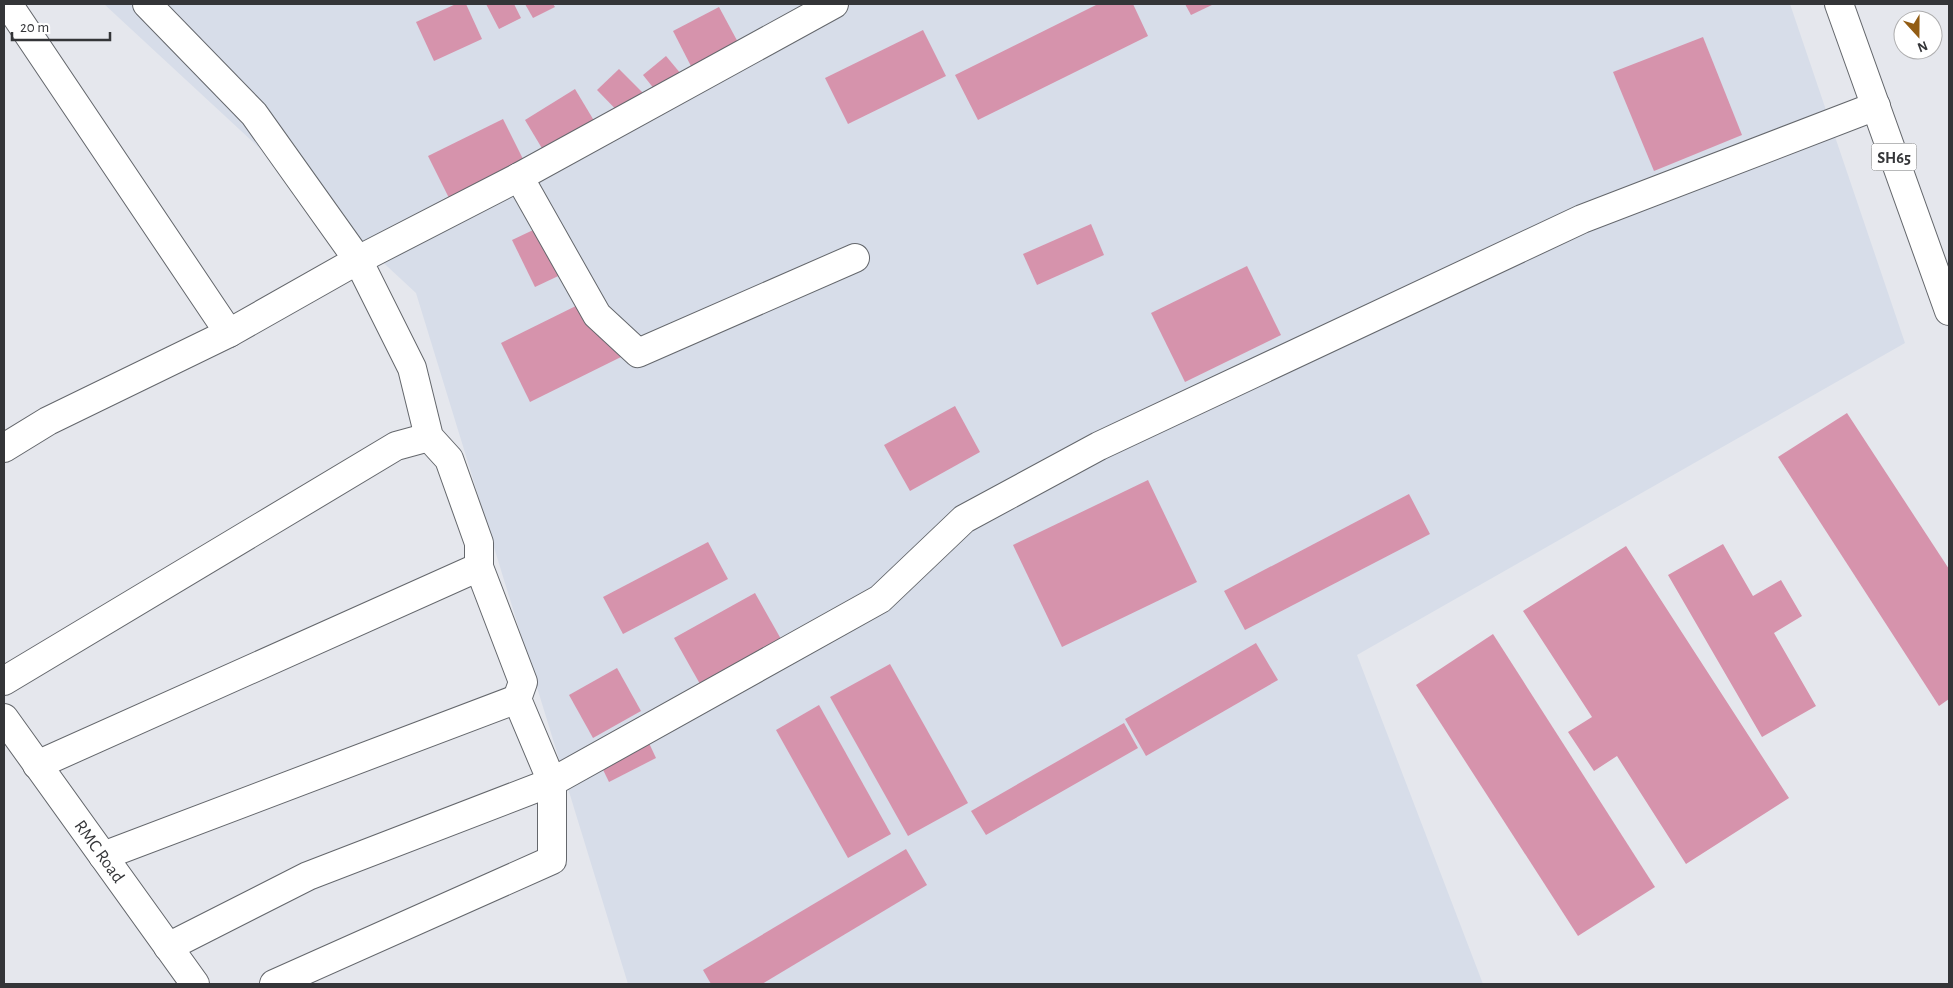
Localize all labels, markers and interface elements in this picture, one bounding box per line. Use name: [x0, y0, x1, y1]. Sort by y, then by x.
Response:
scale bar: [12, 10, 110, 42]
north arrow: [1893, 10, 1943, 60]
text: 20 m: [20, 20, 49, 35]
text: N: [1915, 38, 1929, 54]
road number: SH65: [1872, 144, 1916, 170]
street label: RMC Road: [70, 817, 127, 886]

